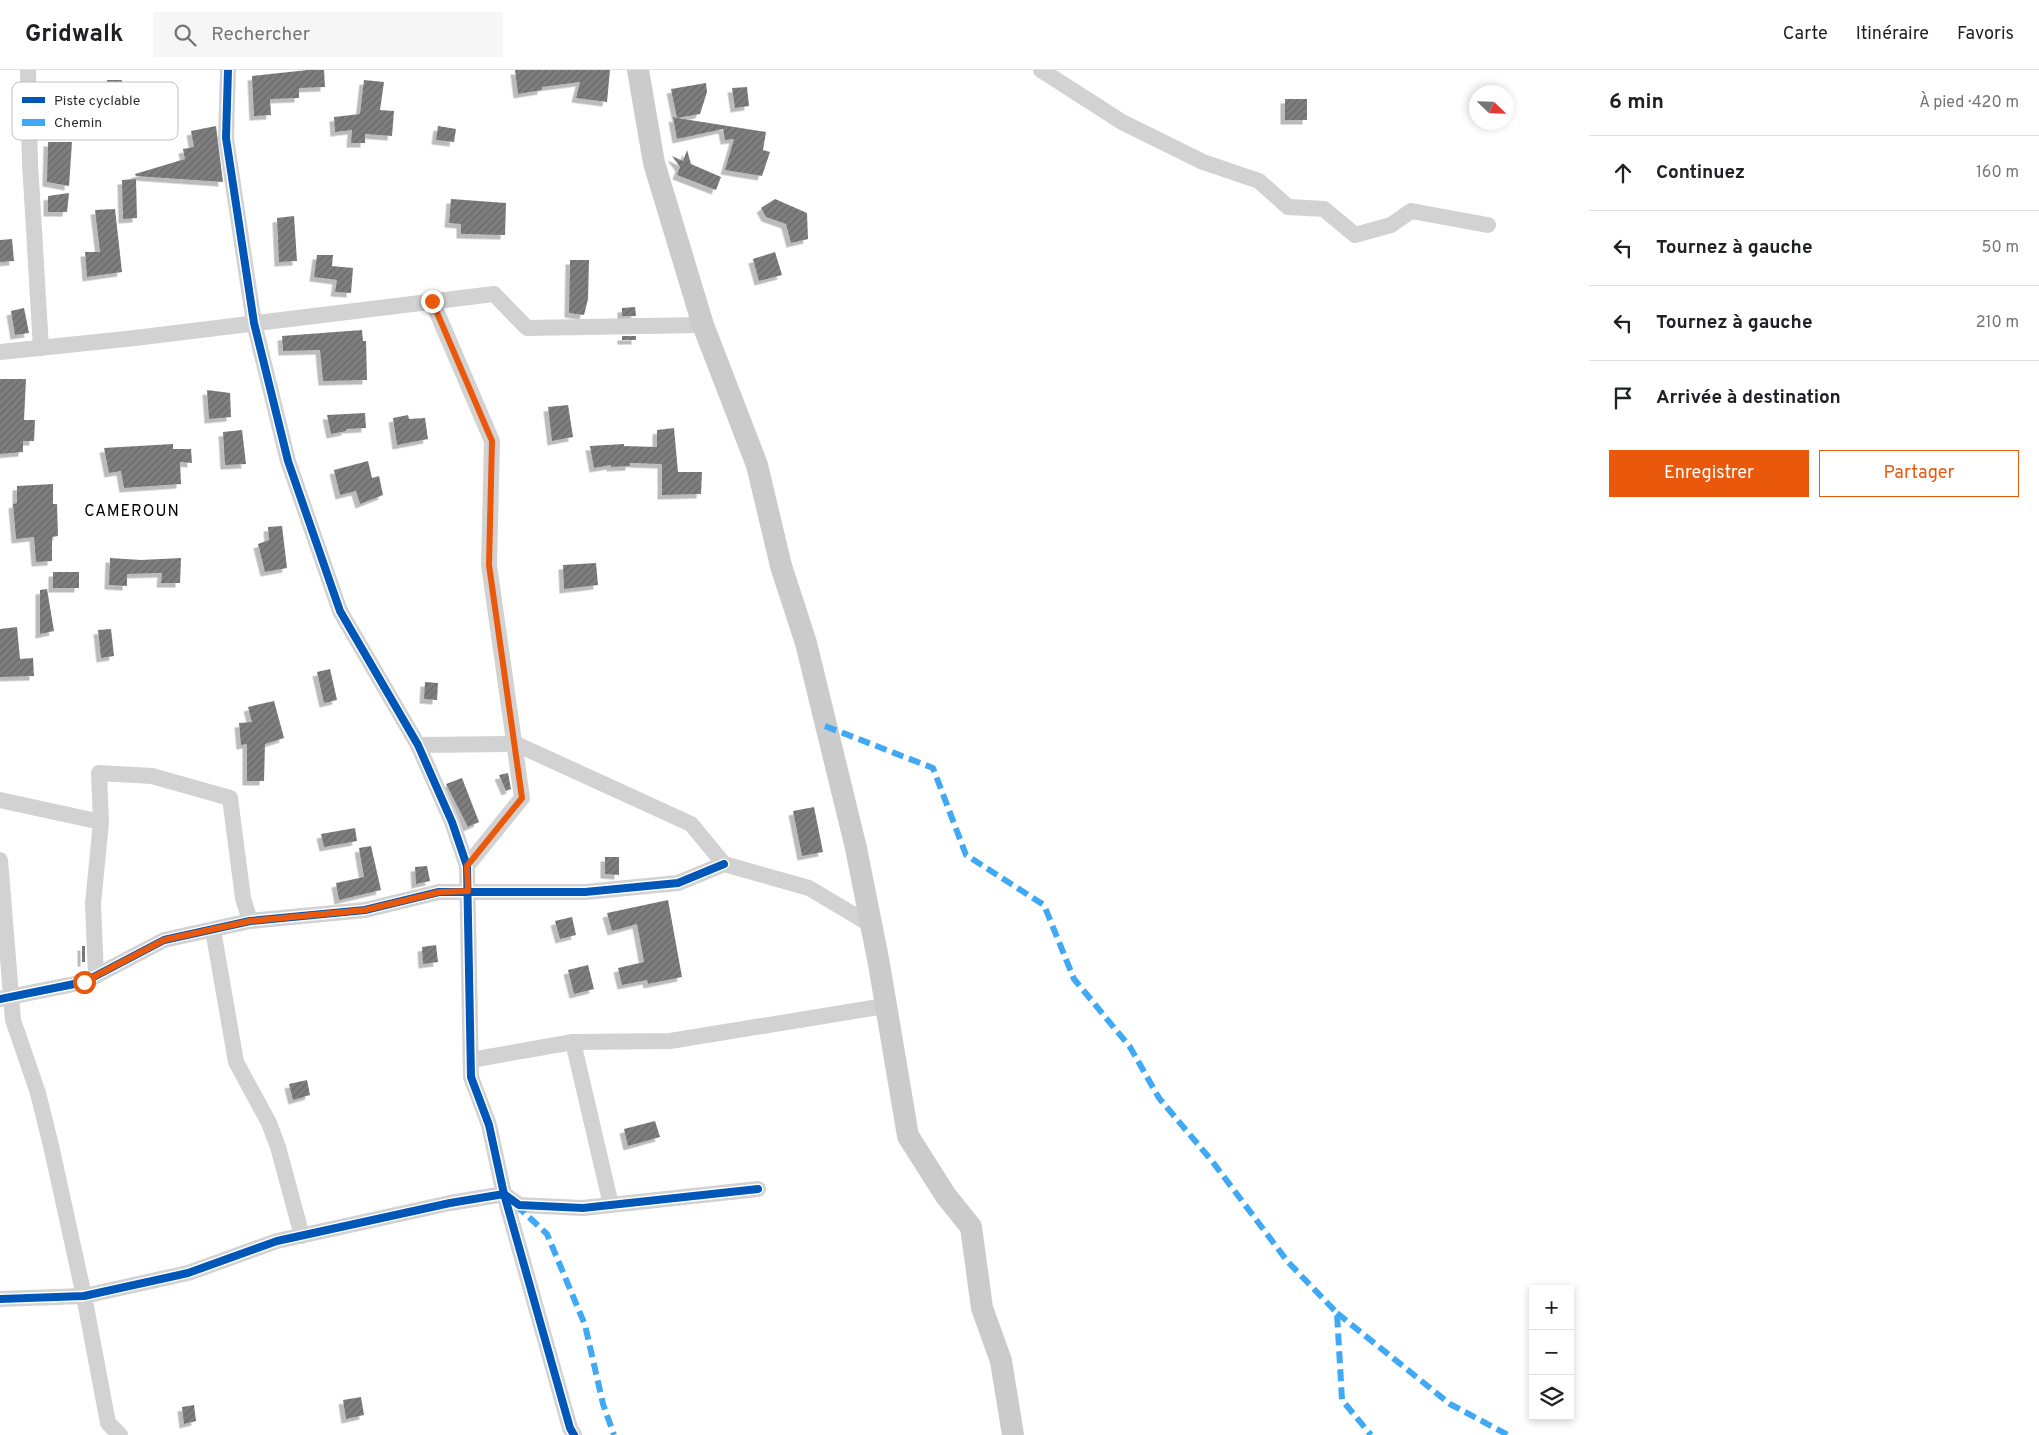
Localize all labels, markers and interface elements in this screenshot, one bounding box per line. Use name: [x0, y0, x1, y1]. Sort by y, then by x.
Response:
search box: [153, 12, 503, 57]
text: Gridwalk: [25, 20, 123, 50]
icon: search: [171, 21, 199, 49]
text: Rechercher: [211, 23, 310, 47]
text: Carte: [1783, 23, 1828, 46]
text: Itinéraire: [1856, 23, 1929, 46]
text: Favoris: [1957, 23, 2014, 46]
legend: [12, 82, 178, 140]
north arrow: [1469, 85, 1514, 130]
text: 6 min: [1609, 89, 1664, 116]
text: Piste cyclable: [54, 93, 140, 110]
text: À pied · 420 m: [1919, 93, 2019, 113]
text: Chemin: [54, 115, 102, 132]
icon: ahead: [1609, 159, 1637, 187]
text: Continuez: [1656, 161, 1745, 185]
text: 160 m: [1976, 163, 2019, 183]
icon: left: [1609, 234, 1637, 262]
text: Tournez à gauche: [1656, 236, 1813, 260]
text: 50 m: [1982, 238, 2019, 258]
route end: [421, 290, 444, 313]
icon: left: [1609, 309, 1637, 337]
text: Tournez à gauche: [1656, 311, 1813, 335]
text: 210 m: [1976, 313, 2019, 333]
icon: arrive: [1609, 384, 1637, 412]
text: Arrivée à destination: [1656, 386, 1841, 410]
button: Enregistrer: [1609, 450, 1809, 497]
button: Partager: [1819, 450, 2019, 497]
district label: CAMEROUN: [84, 502, 180, 522]
route start: [73, 971, 96, 994]
map controls: [1529, 1285, 1574, 1420]
button: +: [1529, 1285, 1574, 1330]
button: −: [1529, 1330, 1574, 1375]
button: layers: [1529, 1375, 1574, 1420]

